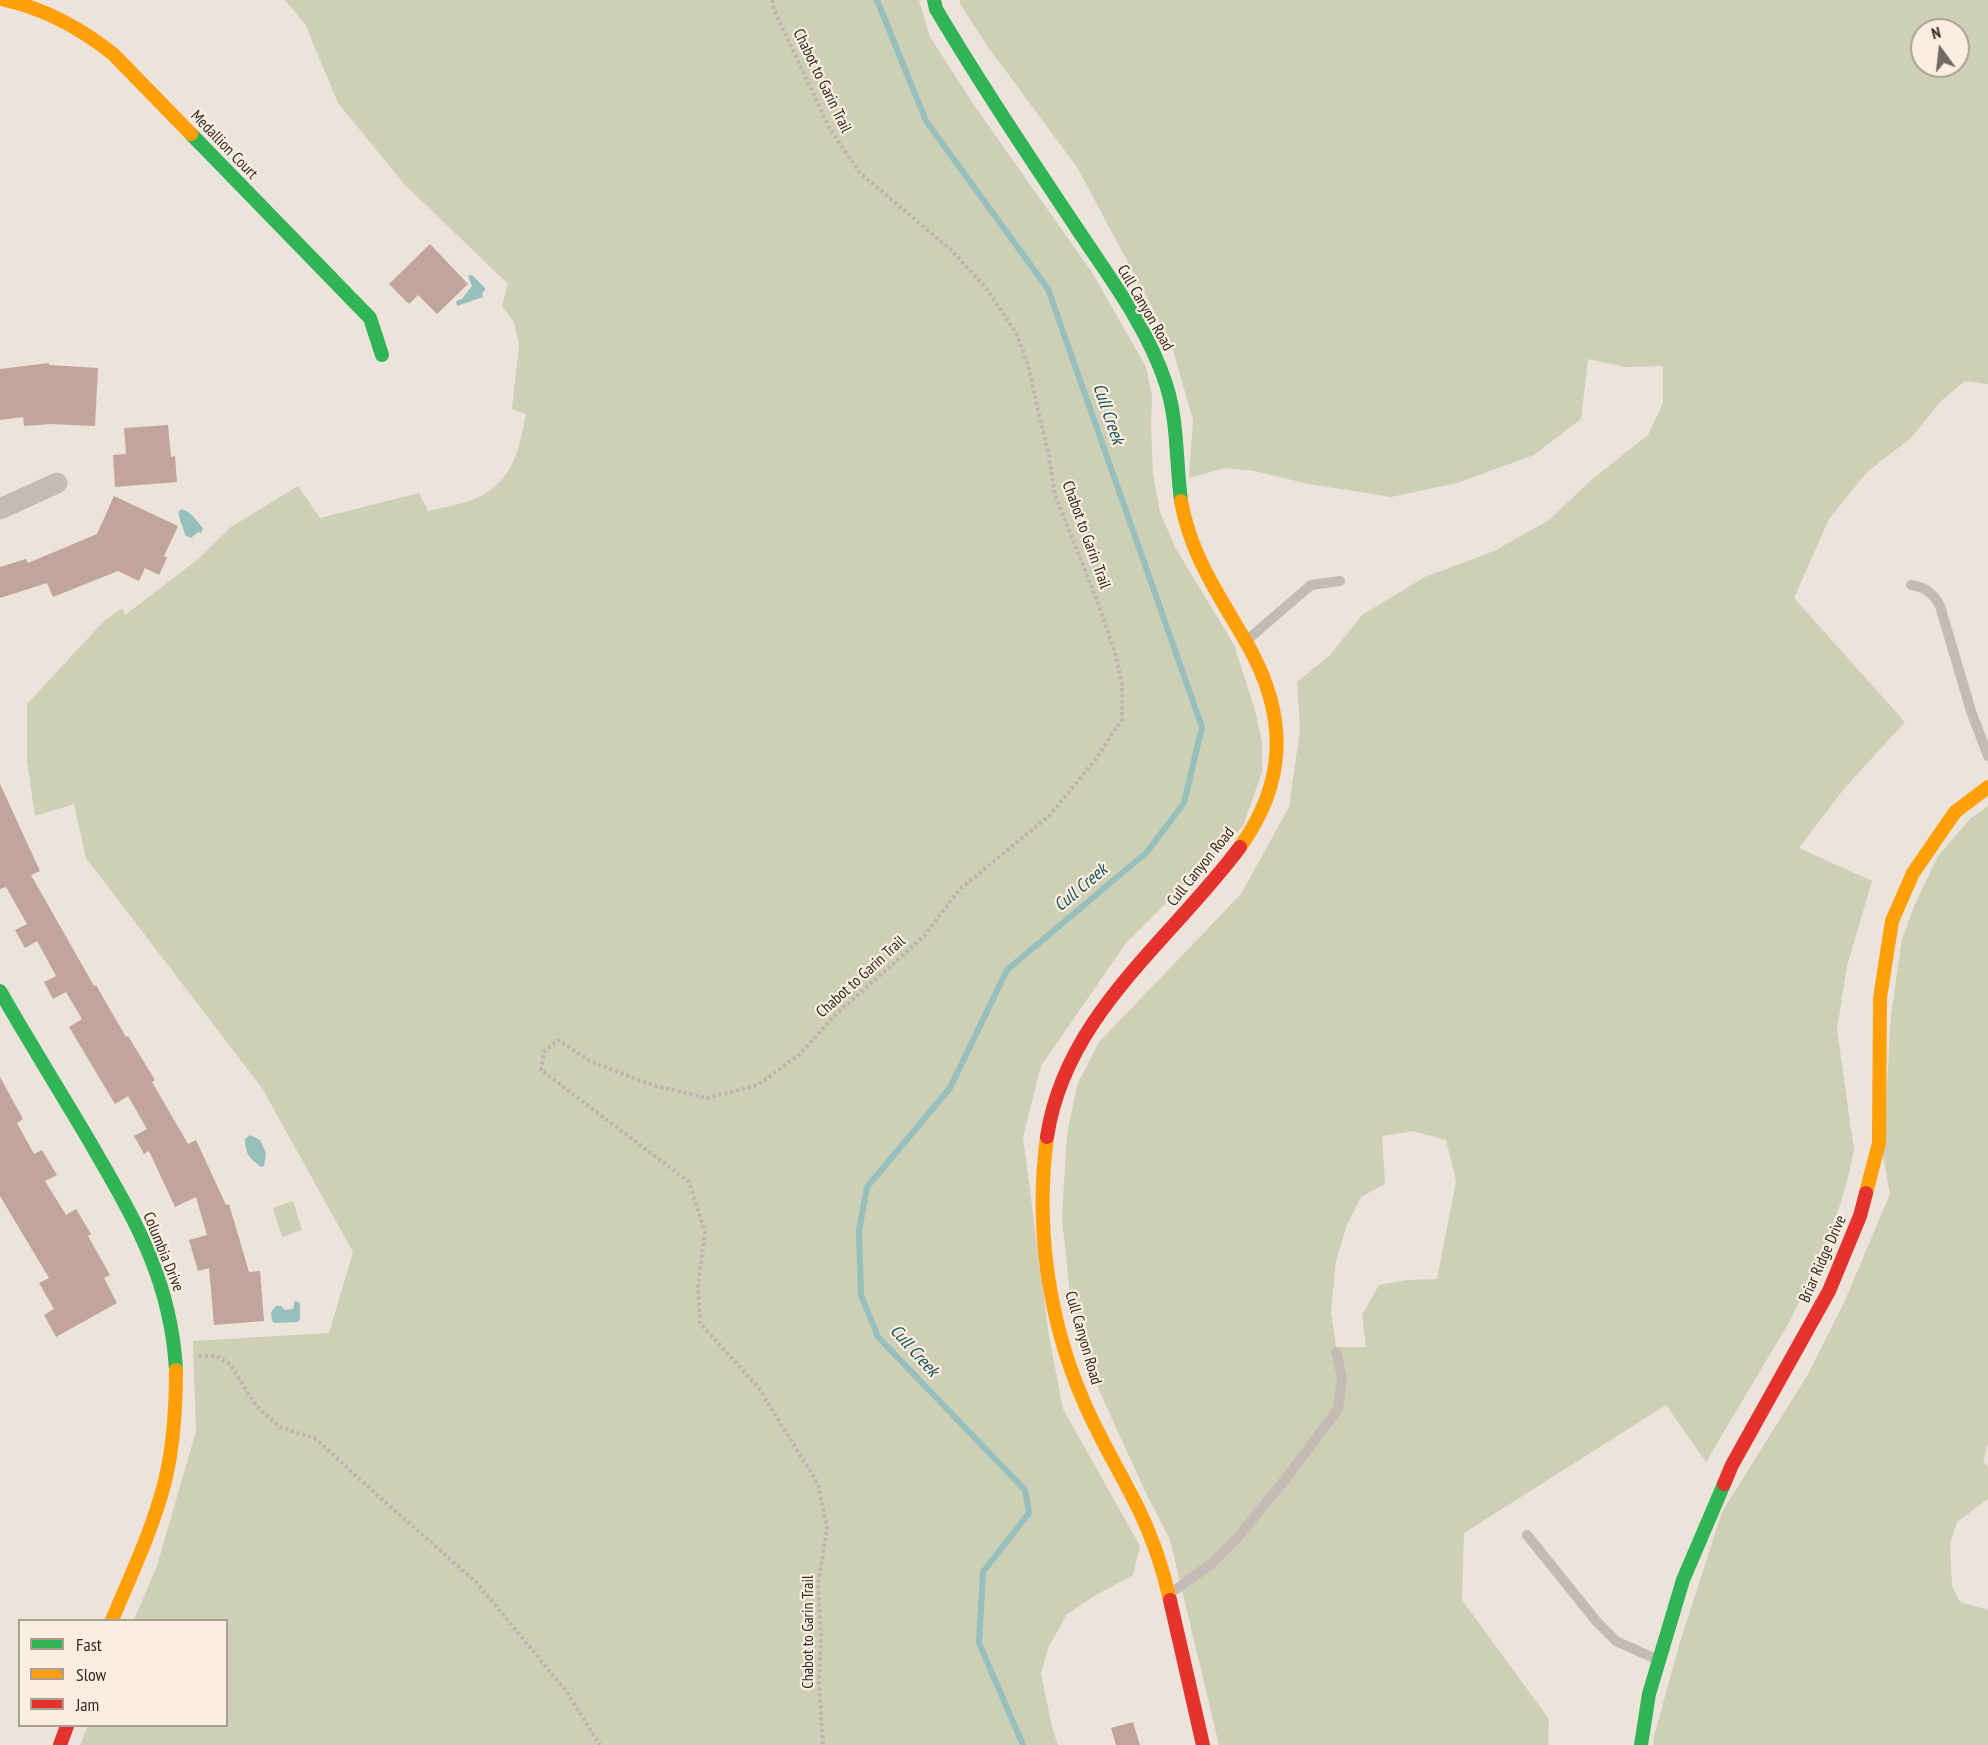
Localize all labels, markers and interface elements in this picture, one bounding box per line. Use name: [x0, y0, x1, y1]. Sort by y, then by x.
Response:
north arrow: [1910, 18, 1970, 78]
text: N: [1929, 22, 1943, 43]
street label: Chabot to Garin Trail: [789, 26, 855, 136]
street label: Medallion Court: [186, 107, 262, 183]
street label: Cull Canyon Road: [1113, 262, 1177, 354]
water label: Cull Creek: [1088, 381, 1128, 447]
street label: Chabot to Garin Trail: [1058, 478, 1114, 592]
street label: Cull Canyon Road: [1163, 824, 1239, 910]
water label: Cull Creek: [1050, 860, 1112, 916]
street label: Chabot to Garin Trail: [812, 932, 910, 1022]
street label: Columbia Drive: [138, 1209, 188, 1295]
street label: Briar Ridge Drive: [1795, 1212, 1851, 1306]
street label: Cull Canyon Road: [1061, 1289, 1105, 1387]
water label: Cull Creek: [885, 1320, 943, 1382]
street label: Chabot to Garin Trail: [798, 1575, 818, 1689]
legend: [18, 1619, 228, 1727]
text: Fast: [76, 1633, 102, 1656]
text: Slow: [76, 1663, 106, 1686]
text: Jam: [76, 1693, 99, 1716]

